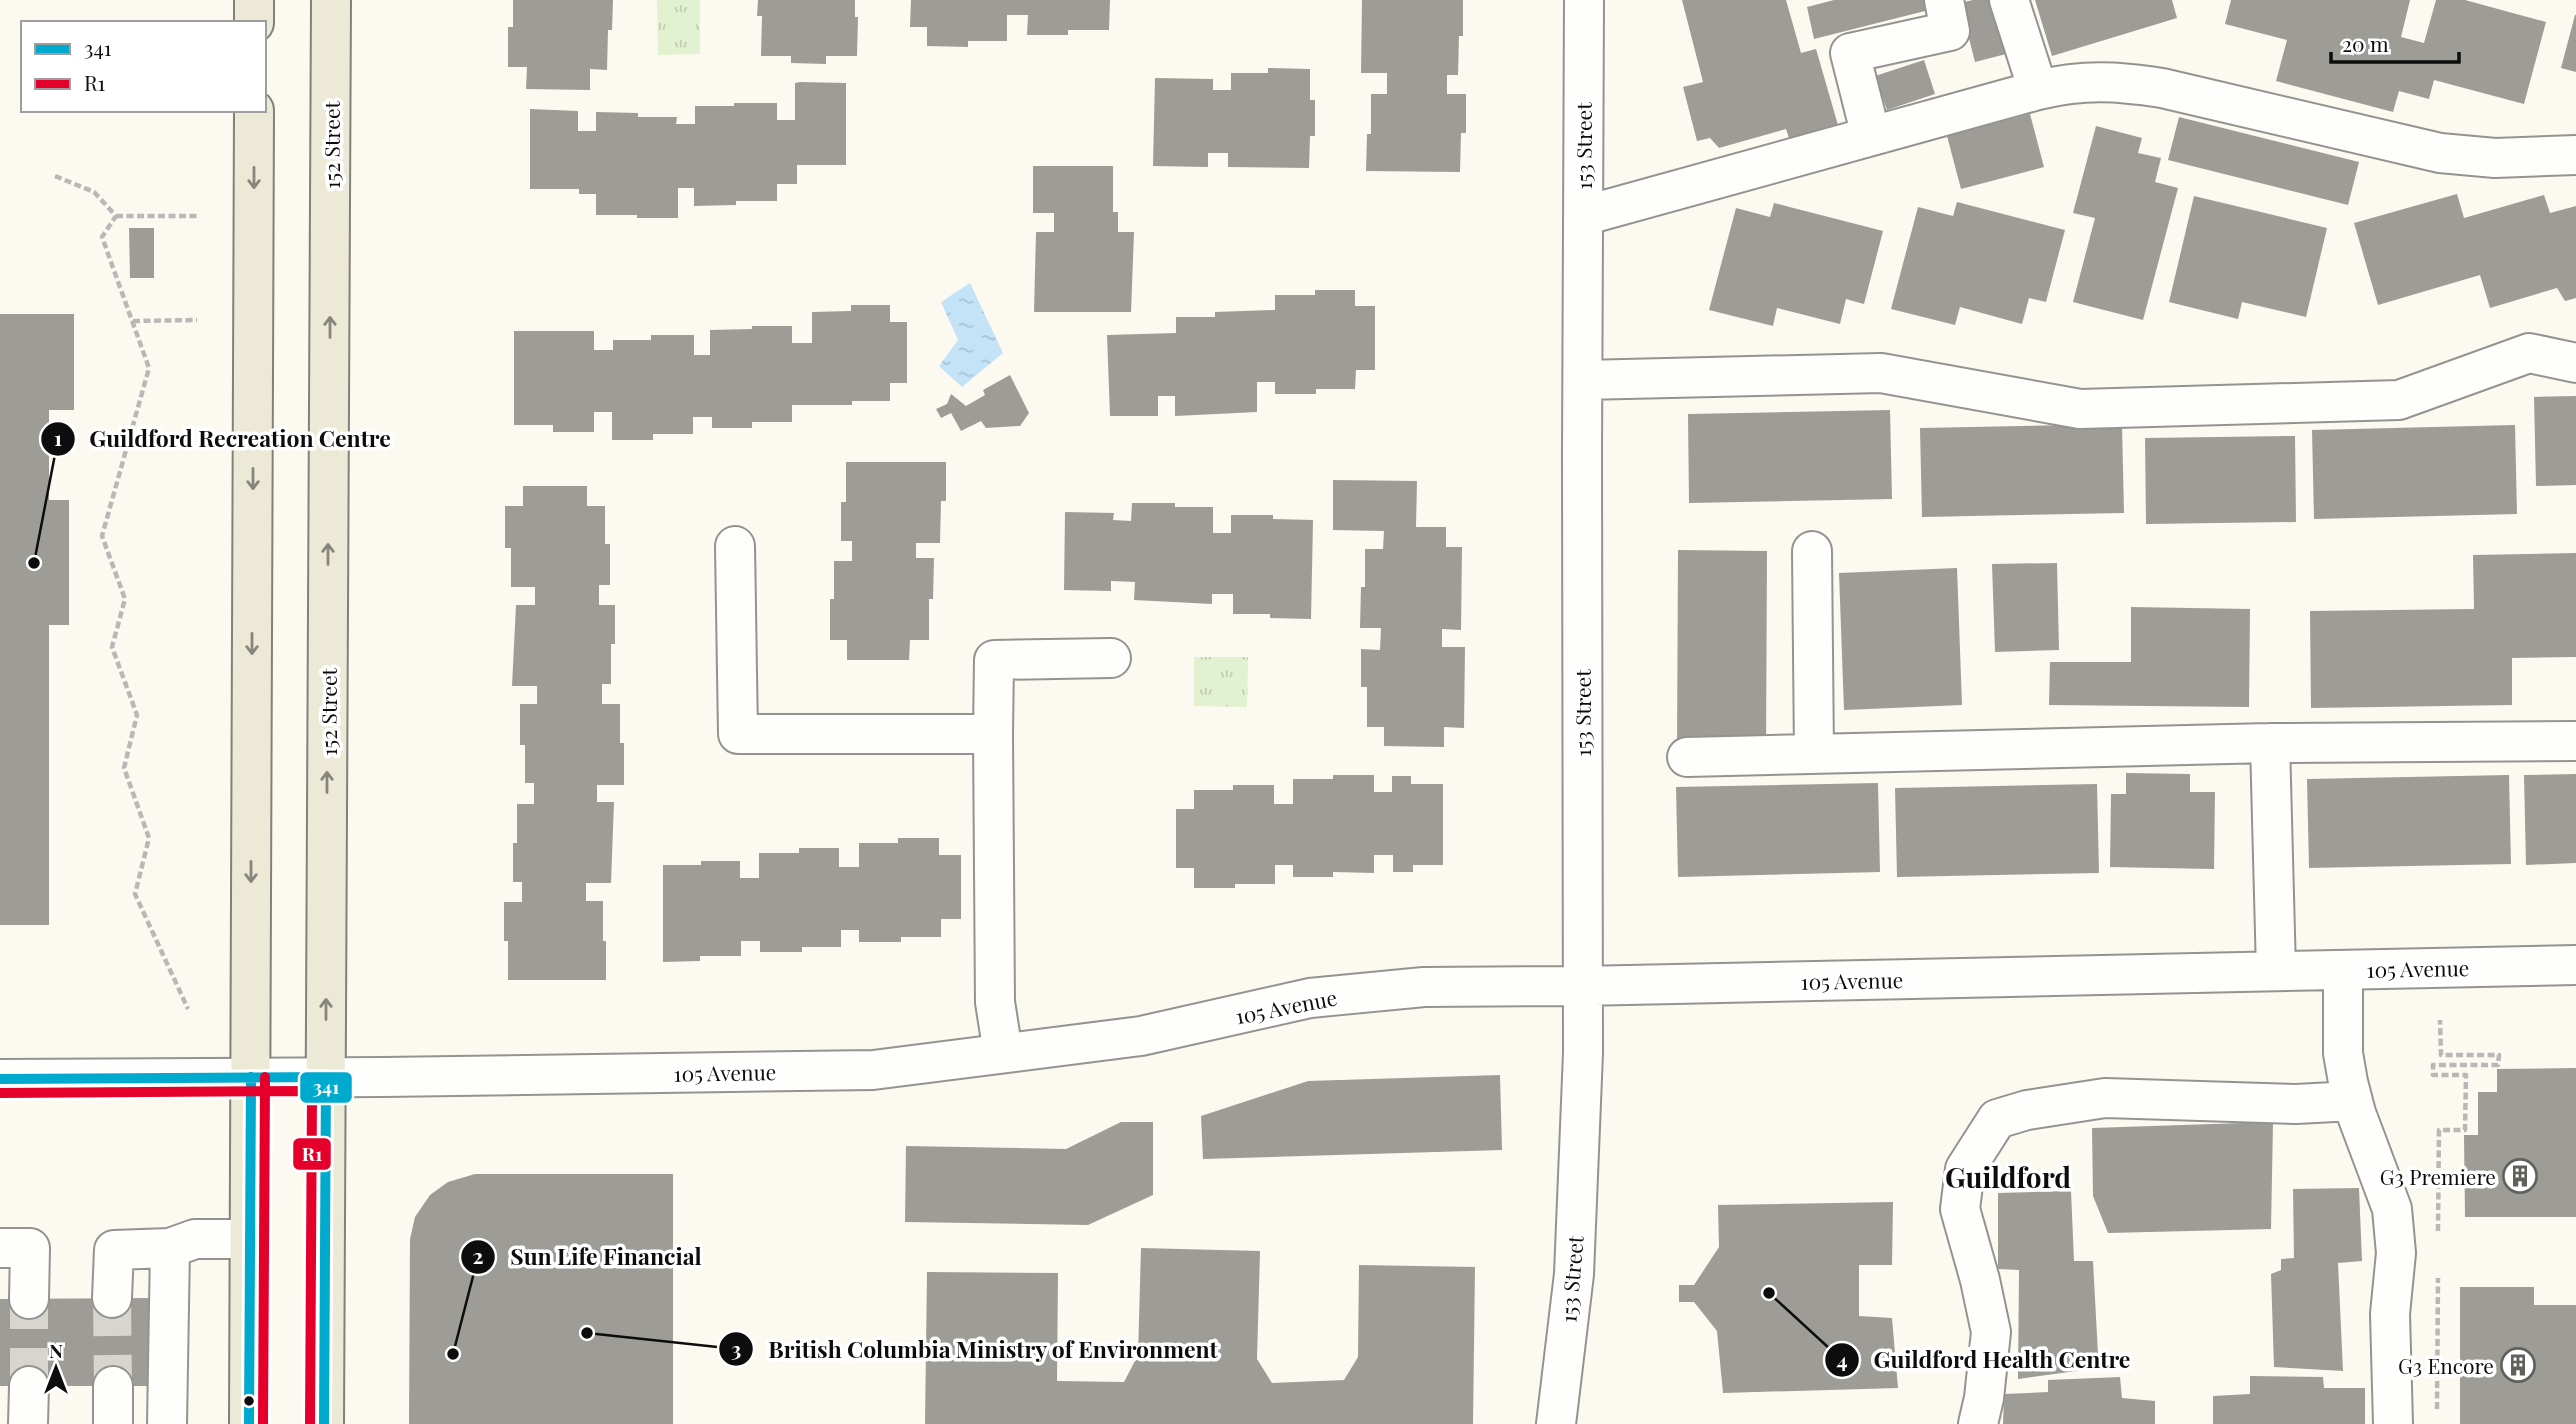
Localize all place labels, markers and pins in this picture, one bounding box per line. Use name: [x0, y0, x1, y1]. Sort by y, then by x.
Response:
callout: Guildford Recreation Centre: [40, 417, 405, 461]
building icon: G3 Premiere: [2501, 1157, 2539, 1195]
place label: G3 Premiere: [2380, 1162, 2496, 1190]
callout: Sun Life Financial: [461, 1235, 715, 1279]
callout: British Columbia Ministry of Environment: [719, 1327, 1232, 1371]
callout: Guildford Health Centre: [1824, 1338, 2144, 1382]
building icon: G3 Encore: [2499, 1346, 2537, 1384]
place label: G3 Encore: [2398, 1351, 2494, 1379]
unlabelled marker: [242, 1394, 256, 1408]

